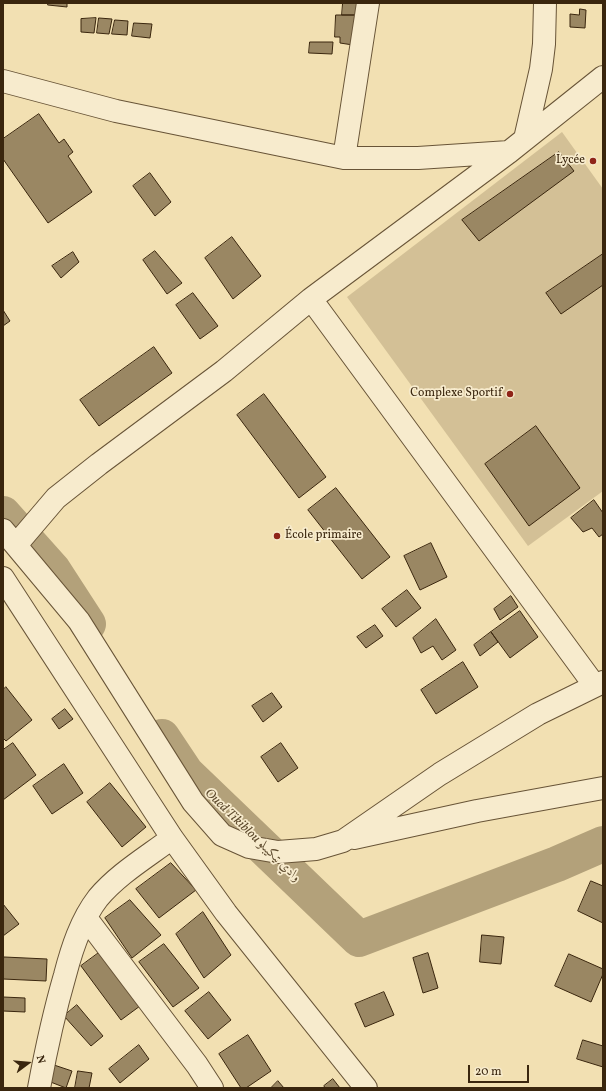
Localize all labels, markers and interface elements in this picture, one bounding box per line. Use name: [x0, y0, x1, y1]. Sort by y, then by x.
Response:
place label: Lycée: [556, 154, 585, 168]
marker: Lycée: [588, 156, 598, 166]
place label: Complexe Sportif: [410, 387, 502, 401]
marker: Complexe Sportif: [505, 389, 515, 399]
place label: École primaire: [285, 529, 362, 543]
marker: École primaire: [272, 531, 282, 541]
water label: Oued Tikiblou وادي تيكيبلو: [201, 786, 303, 886]
north arrow: [8, 1043, 48, 1083]
text: N: [32, 1054, 48, 1065]
scale bar: [470, 1057, 531, 1083]
text: 20 m: [475, 1064, 502, 1080]

